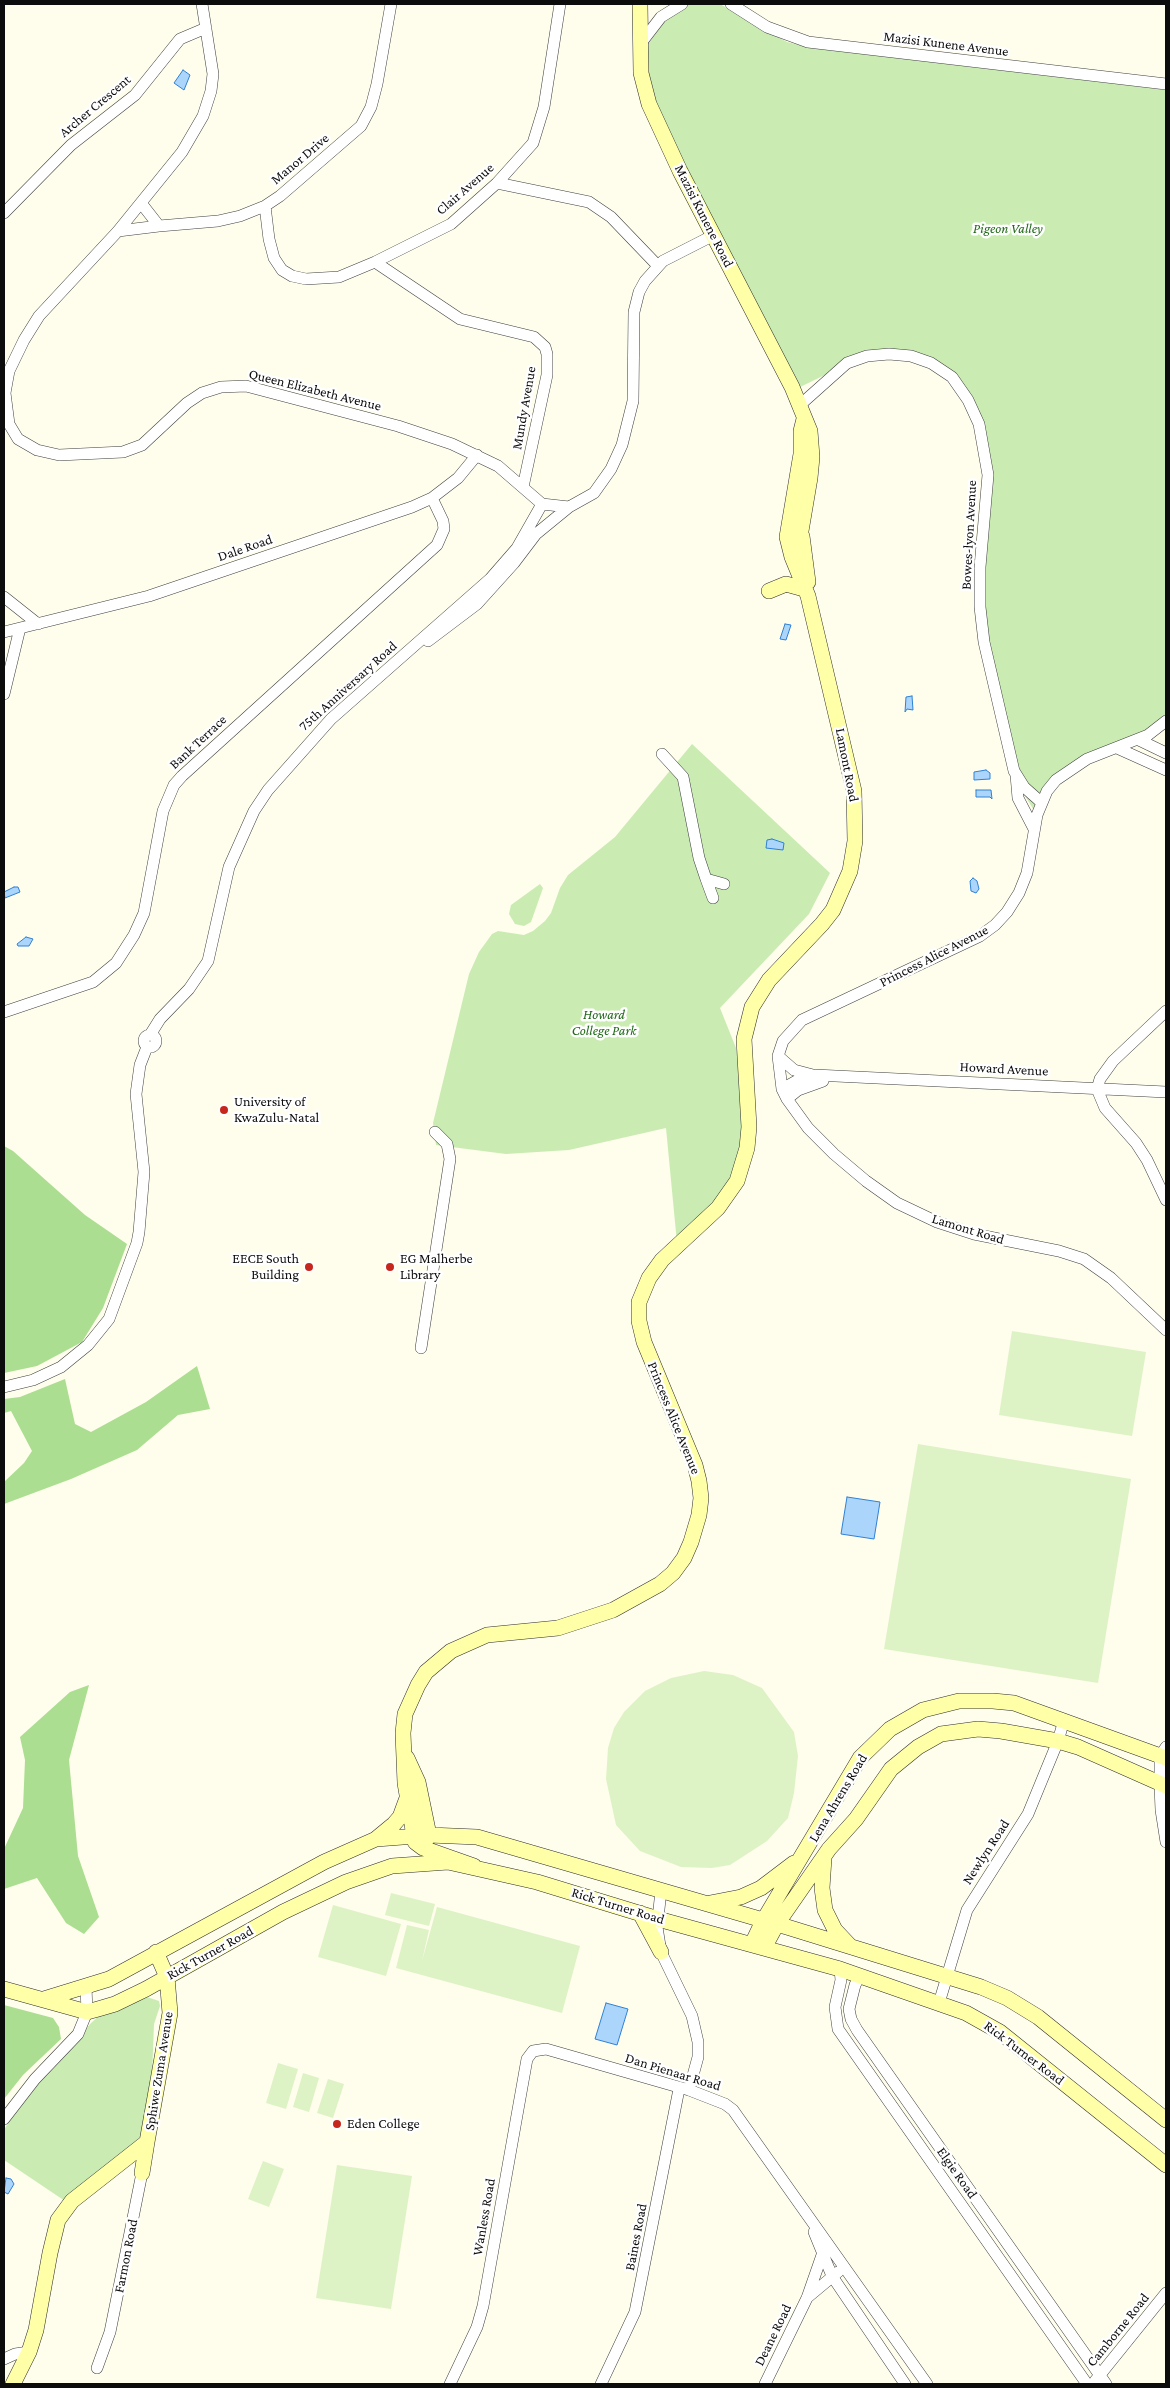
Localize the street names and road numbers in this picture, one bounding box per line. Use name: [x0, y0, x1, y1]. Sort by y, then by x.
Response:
street label: Mazisi Kunene Avenue: [882, 28, 1010, 60]
street label: Archer Crescent: [56, 71, 134, 141]
street label: Manor Drive: [268, 130, 332, 188]
street label: Clair Avenue: [433, 159, 497, 219]
street label: Mazisi Kunene Road: [671, 162, 737, 270]
street label: Queen Elizabeth Avenue: [247, 365, 383, 415]
street label: Mundy Avenue: [508, 365, 540, 451]
street label: Bowes-lyon Avenue: [958, 480, 980, 590]
street label: Dale Road: [215, 531, 275, 565]
street label: 75th Anniversary Road: [296, 638, 400, 734]
street label: Bank Terrace: [166, 711, 230, 773]
street label: Lamont Road: [832, 727, 862, 803]
street label: Princess Alice Avenue: [877, 921, 991, 991]
street label: Howard Avenue: [959, 1058, 1049, 1080]
street label: Lamont Road: [930, 1210, 1006, 1248]
street label: Princess Alice Avenue: [644, 1359, 704, 1477]
street label: Lena Ahrens Road: [805, 1751, 871, 1845]
street label: Newlyn Road: [959, 1816, 1013, 1888]
street label: Rick Turner Road: [570, 1884, 666, 1928]
street label: Rick Turner Road: [164, 1922, 256, 1984]
street label: Sphiwe Zuma Avenue: [141, 2010, 177, 2132]
street label: Rick Turner Road: [981, 2017, 1067, 2089]
street label: Dan Pienaar Road: [623, 2049, 723, 2095]
street label: Elgie Road: [933, 2144, 981, 2202]
street label: Wanless Road: [469, 2177, 499, 2257]
street label: Baines Road: [621, 2202, 651, 2272]
street label: Farmon Road: [111, 2218, 141, 2294]
street label: Camborne Road: [1083, 2290, 1153, 2370]
street label: Deane Road: [751, 2301, 795, 2369]

